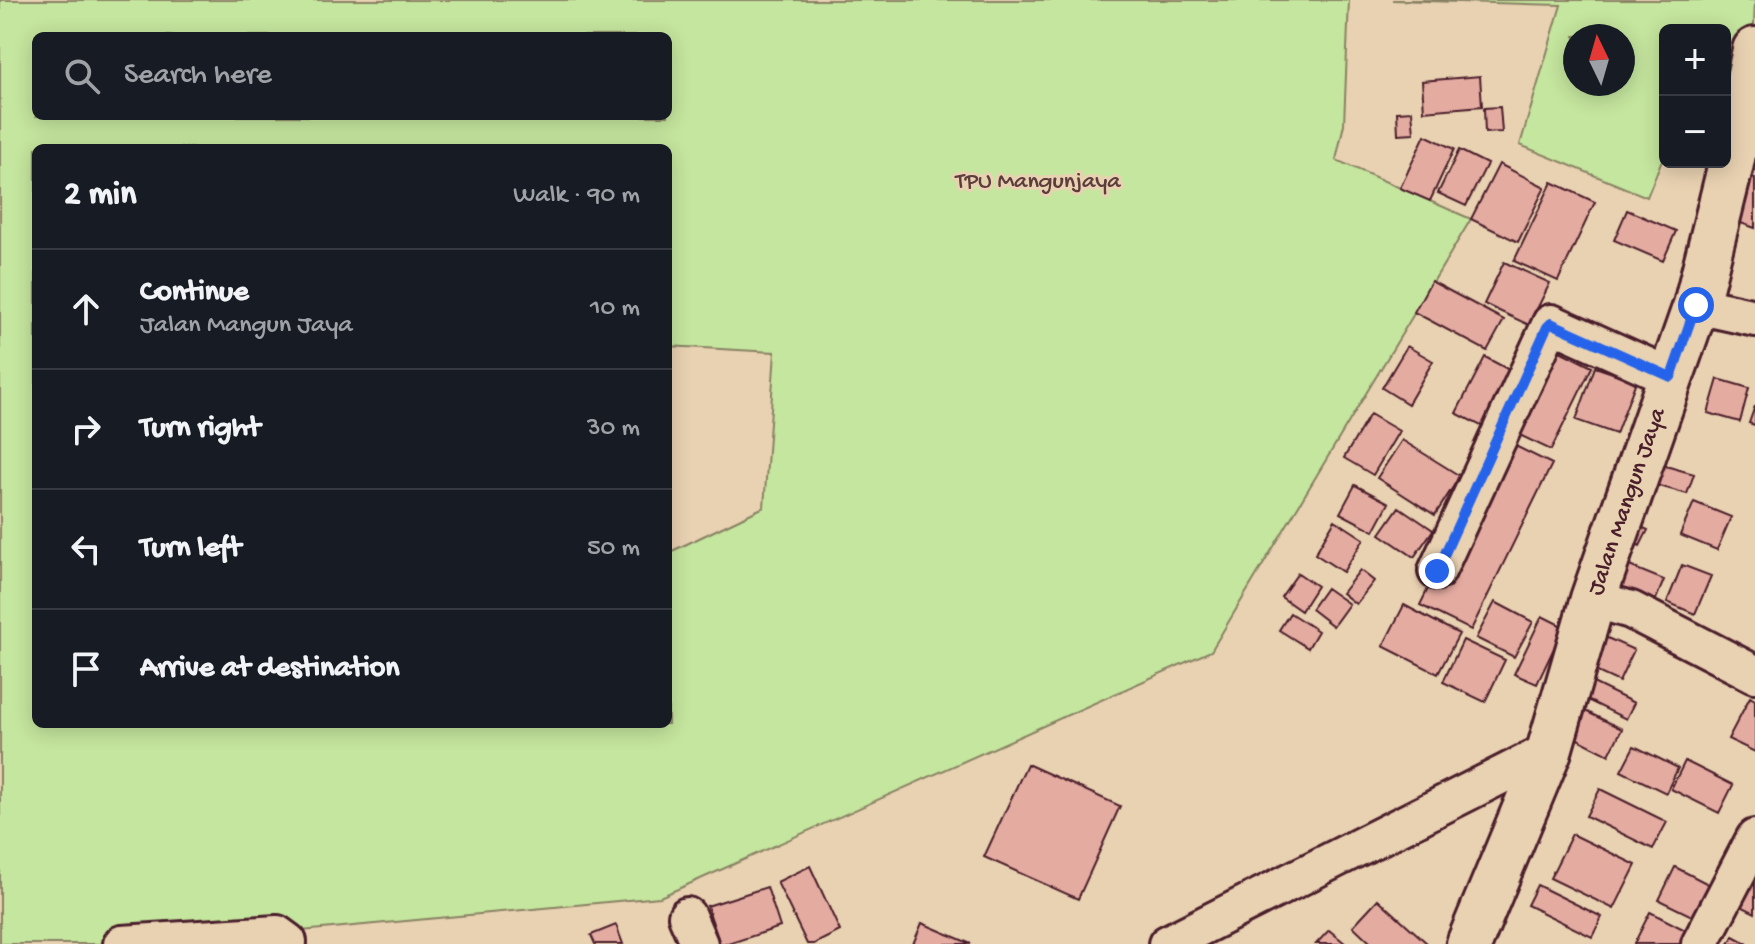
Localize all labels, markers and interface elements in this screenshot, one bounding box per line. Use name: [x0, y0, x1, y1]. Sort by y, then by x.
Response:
north arrow: [1563, 24, 1635, 96]
map controls: [1659, 24, 1731, 168]
button: +: [1659, 24, 1731, 96]
search box: [32, 32, 672, 120]
icon: search: [60, 54, 104, 98]
text: Search here: [124, 59, 272, 94]
button: −: [1659, 96, 1731, 168]
park label: TPU Mangunjaya: [953, 168, 1121, 197]
text: 2 min: [64, 176, 136, 216]
text: Walk · 90 m: [513, 181, 640, 212]
text: Continue: [140, 276, 249, 311]
icon: ahead: [64, 287, 108, 331]
route start: [1678, 287, 1714, 323]
text: 10 m: [590, 294, 640, 325]
text: Jalan Mangun Jaya: [140, 311, 353, 342]
street label: Jalan Mangun Jaya: [1582, 404, 1674, 600]
icon: right: [64, 407, 108, 451]
text: Turn right: [140, 412, 260, 447]
text: 30 m: [587, 414, 640, 445]
icon: left: [64, 527, 108, 571]
text: Turn left: [140, 532, 241, 567]
text: 50 m: [587, 534, 640, 565]
route end: [1419, 553, 1455, 589]
icon: arrive: [64, 647, 108, 691]
text: Arrive at destination: [140, 652, 400, 687]

